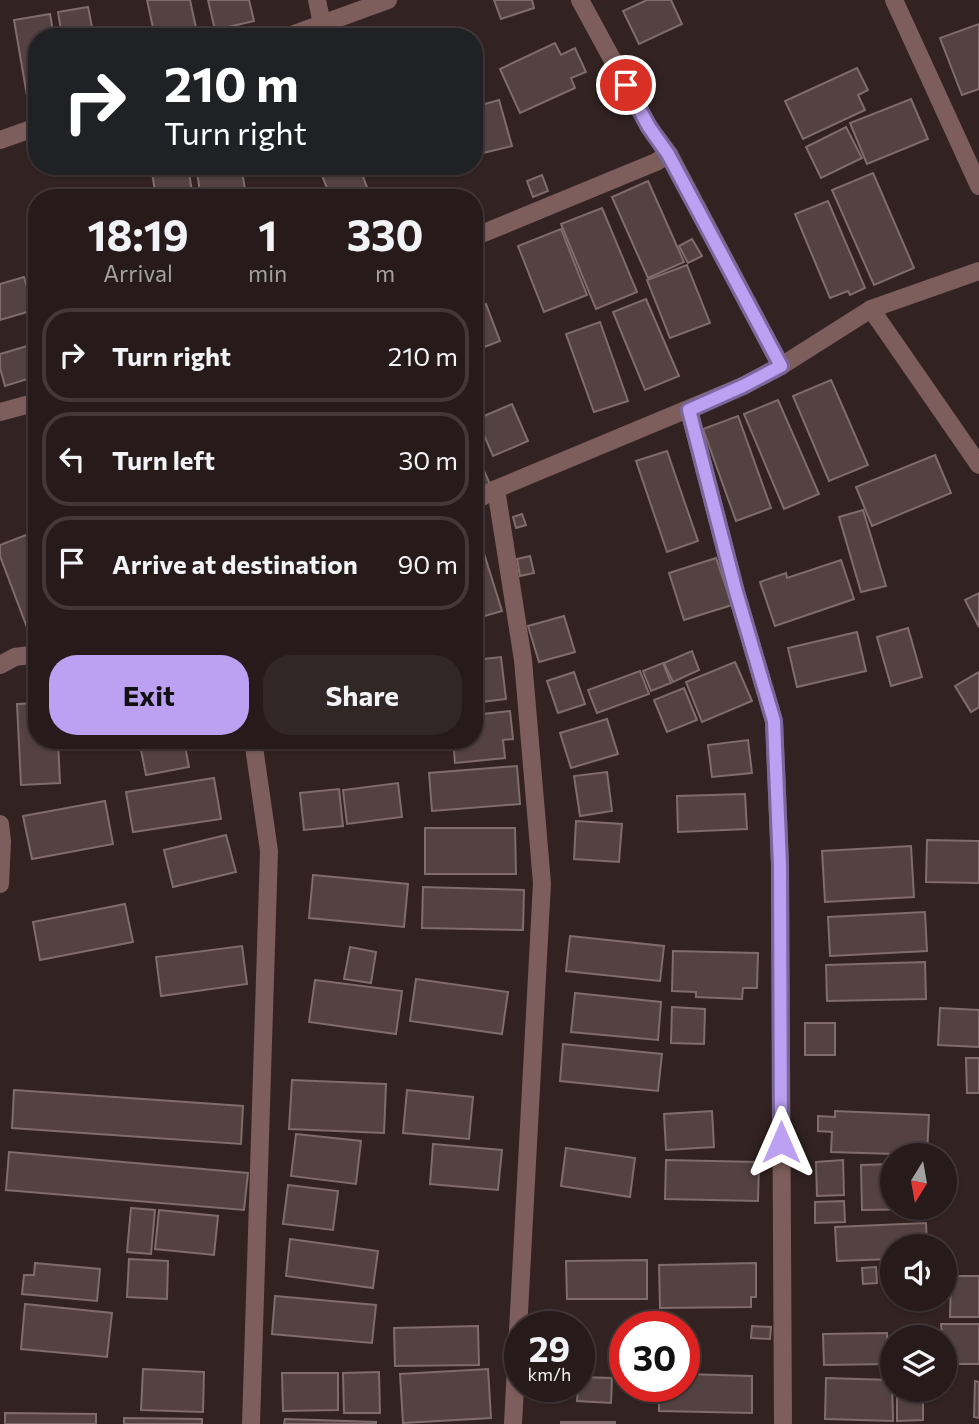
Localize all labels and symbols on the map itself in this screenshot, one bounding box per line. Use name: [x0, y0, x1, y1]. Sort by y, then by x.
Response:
pin: [596, 55, 656, 115]
position arrow: [744, 1105, 818, 1179]
north arrow: [880, 1143, 957, 1220]
speed limit sign: 30: [609, 1311, 700, 1402]

